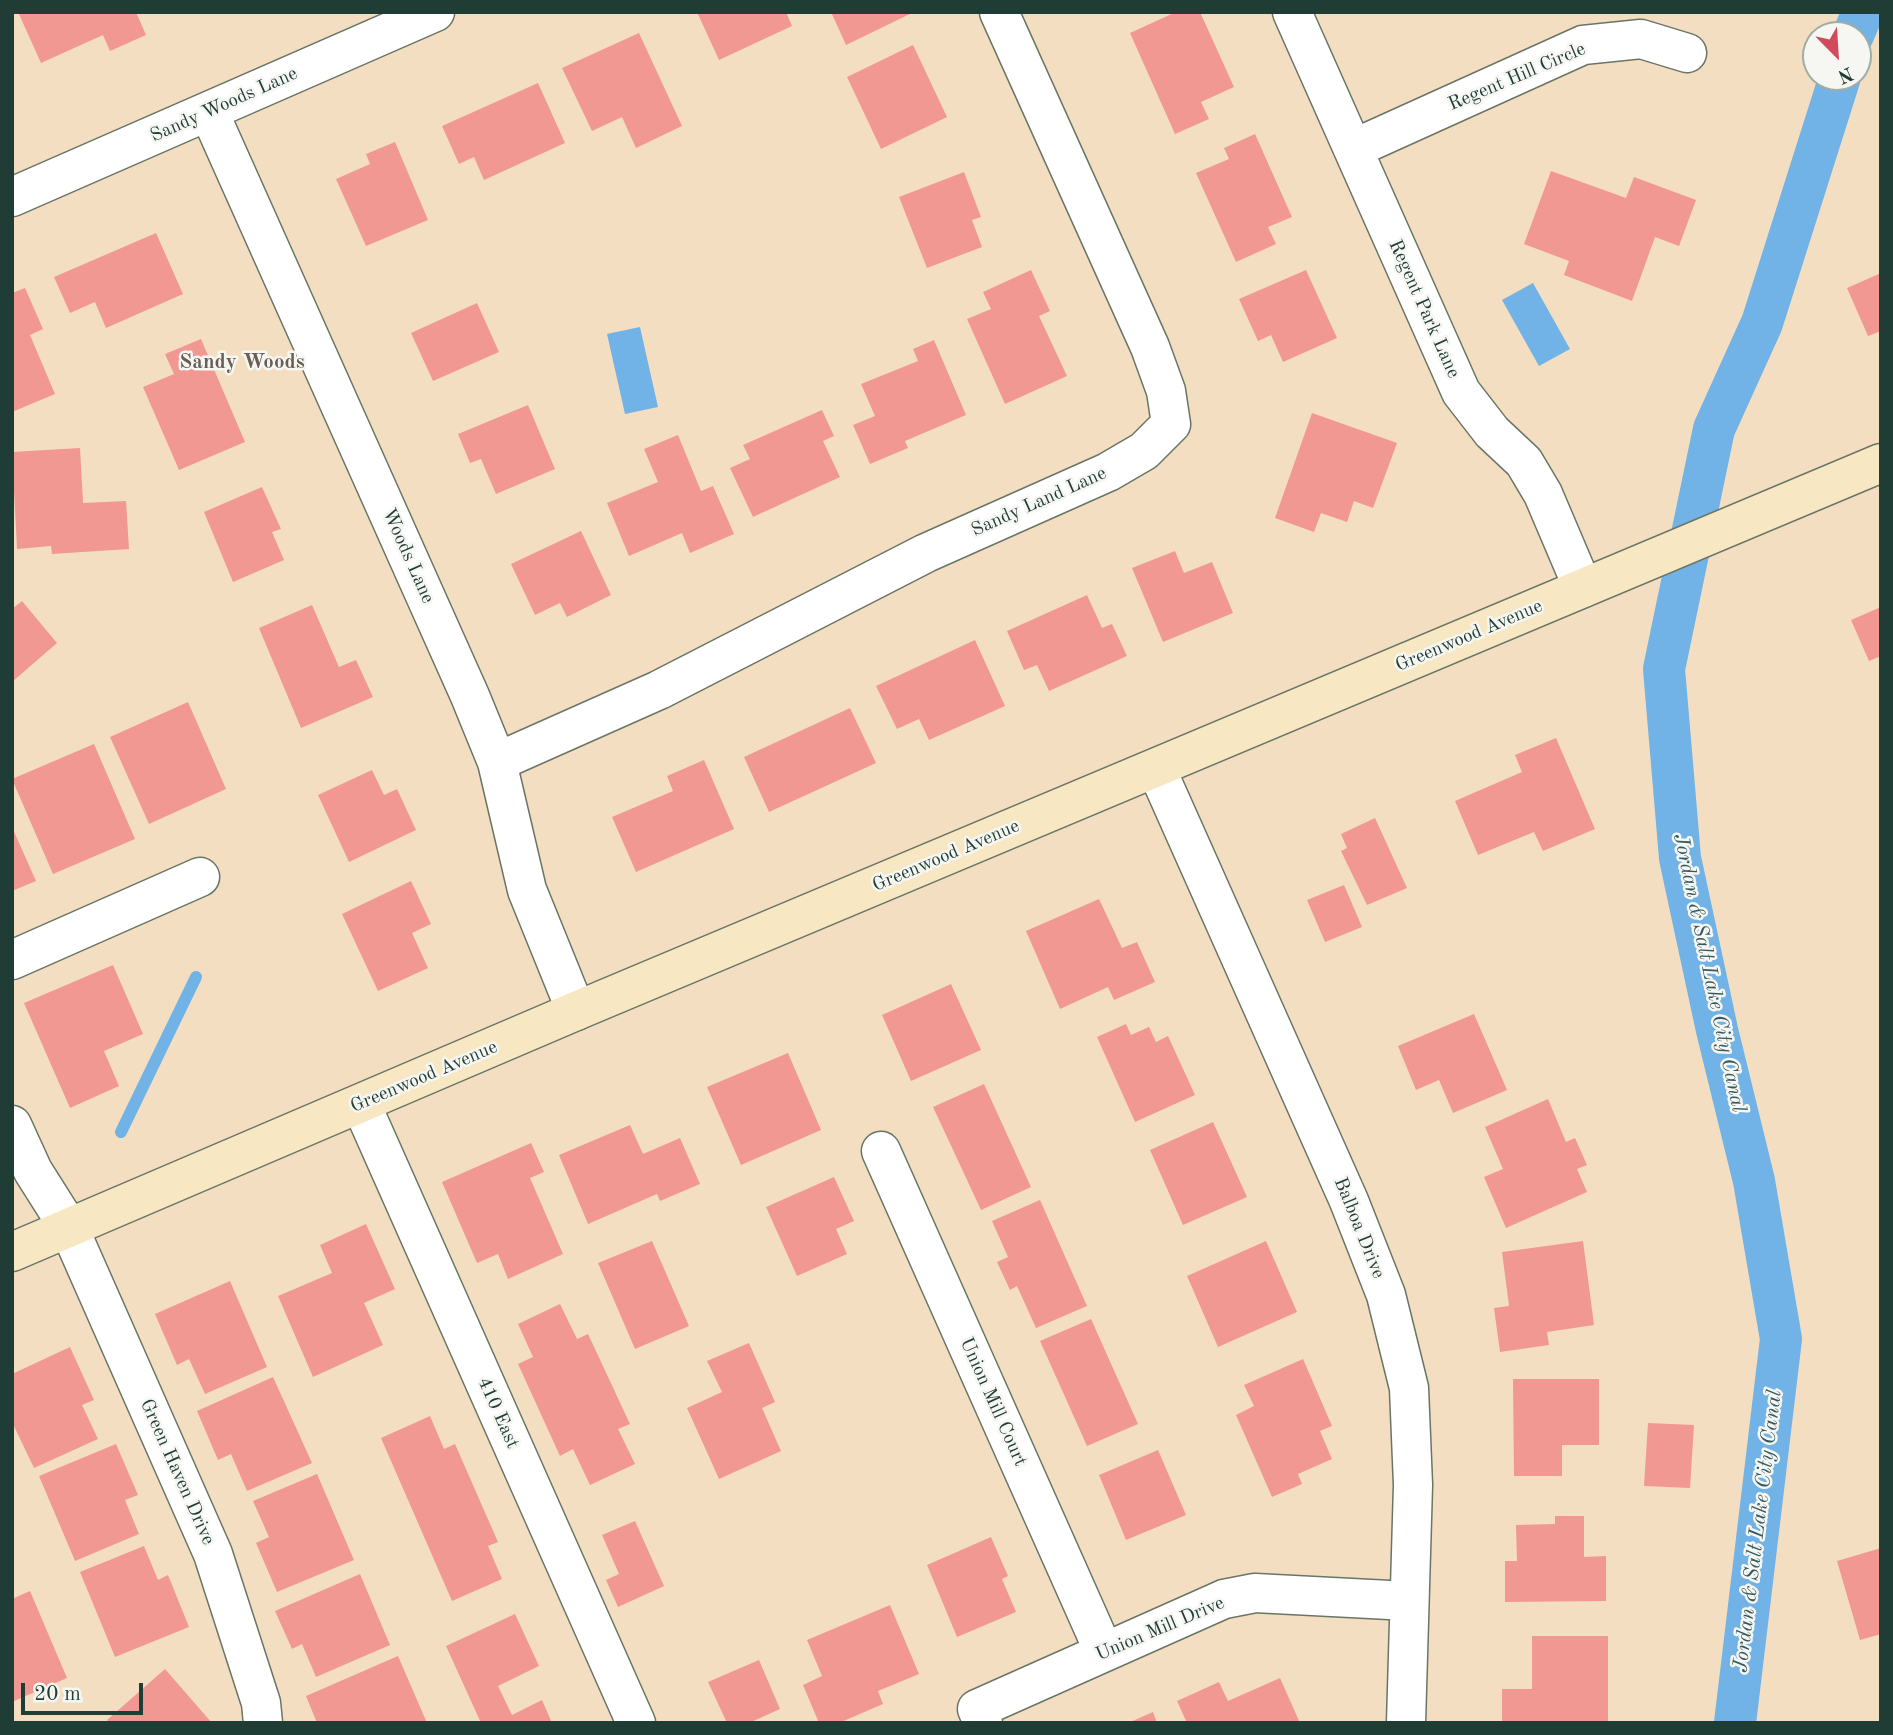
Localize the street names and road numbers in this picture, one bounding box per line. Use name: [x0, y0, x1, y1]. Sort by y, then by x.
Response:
street label: Regent Hill Circle: [1445, 38, 1589, 116]
street label: Sandy Woods Lane: [147, 62, 301, 148]
street label: Regent Park Lane: [1383, 236, 1465, 382]
street label: Sandy Land Lane: [968, 462, 1110, 542]
street label: Woods Lane: [377, 505, 439, 607]
street label: Greenwood Avenue: [1392, 595, 1546, 677]
street label: Greenwood Avenue: [869, 815, 1023, 897]
street label: Greenwood Avenue: [347, 1036, 501, 1118]
street label: Balboa Drive: [1328, 1174, 1390, 1282]
street label: Union Mill Court: [954, 1334, 1032, 1470]
street label: 410 East: [472, 1374, 524, 1452]
street label: Green Haven Drive: [135, 1395, 219, 1549]
street label: Union Mill Drive: [1092, 1592, 1228, 1666]

